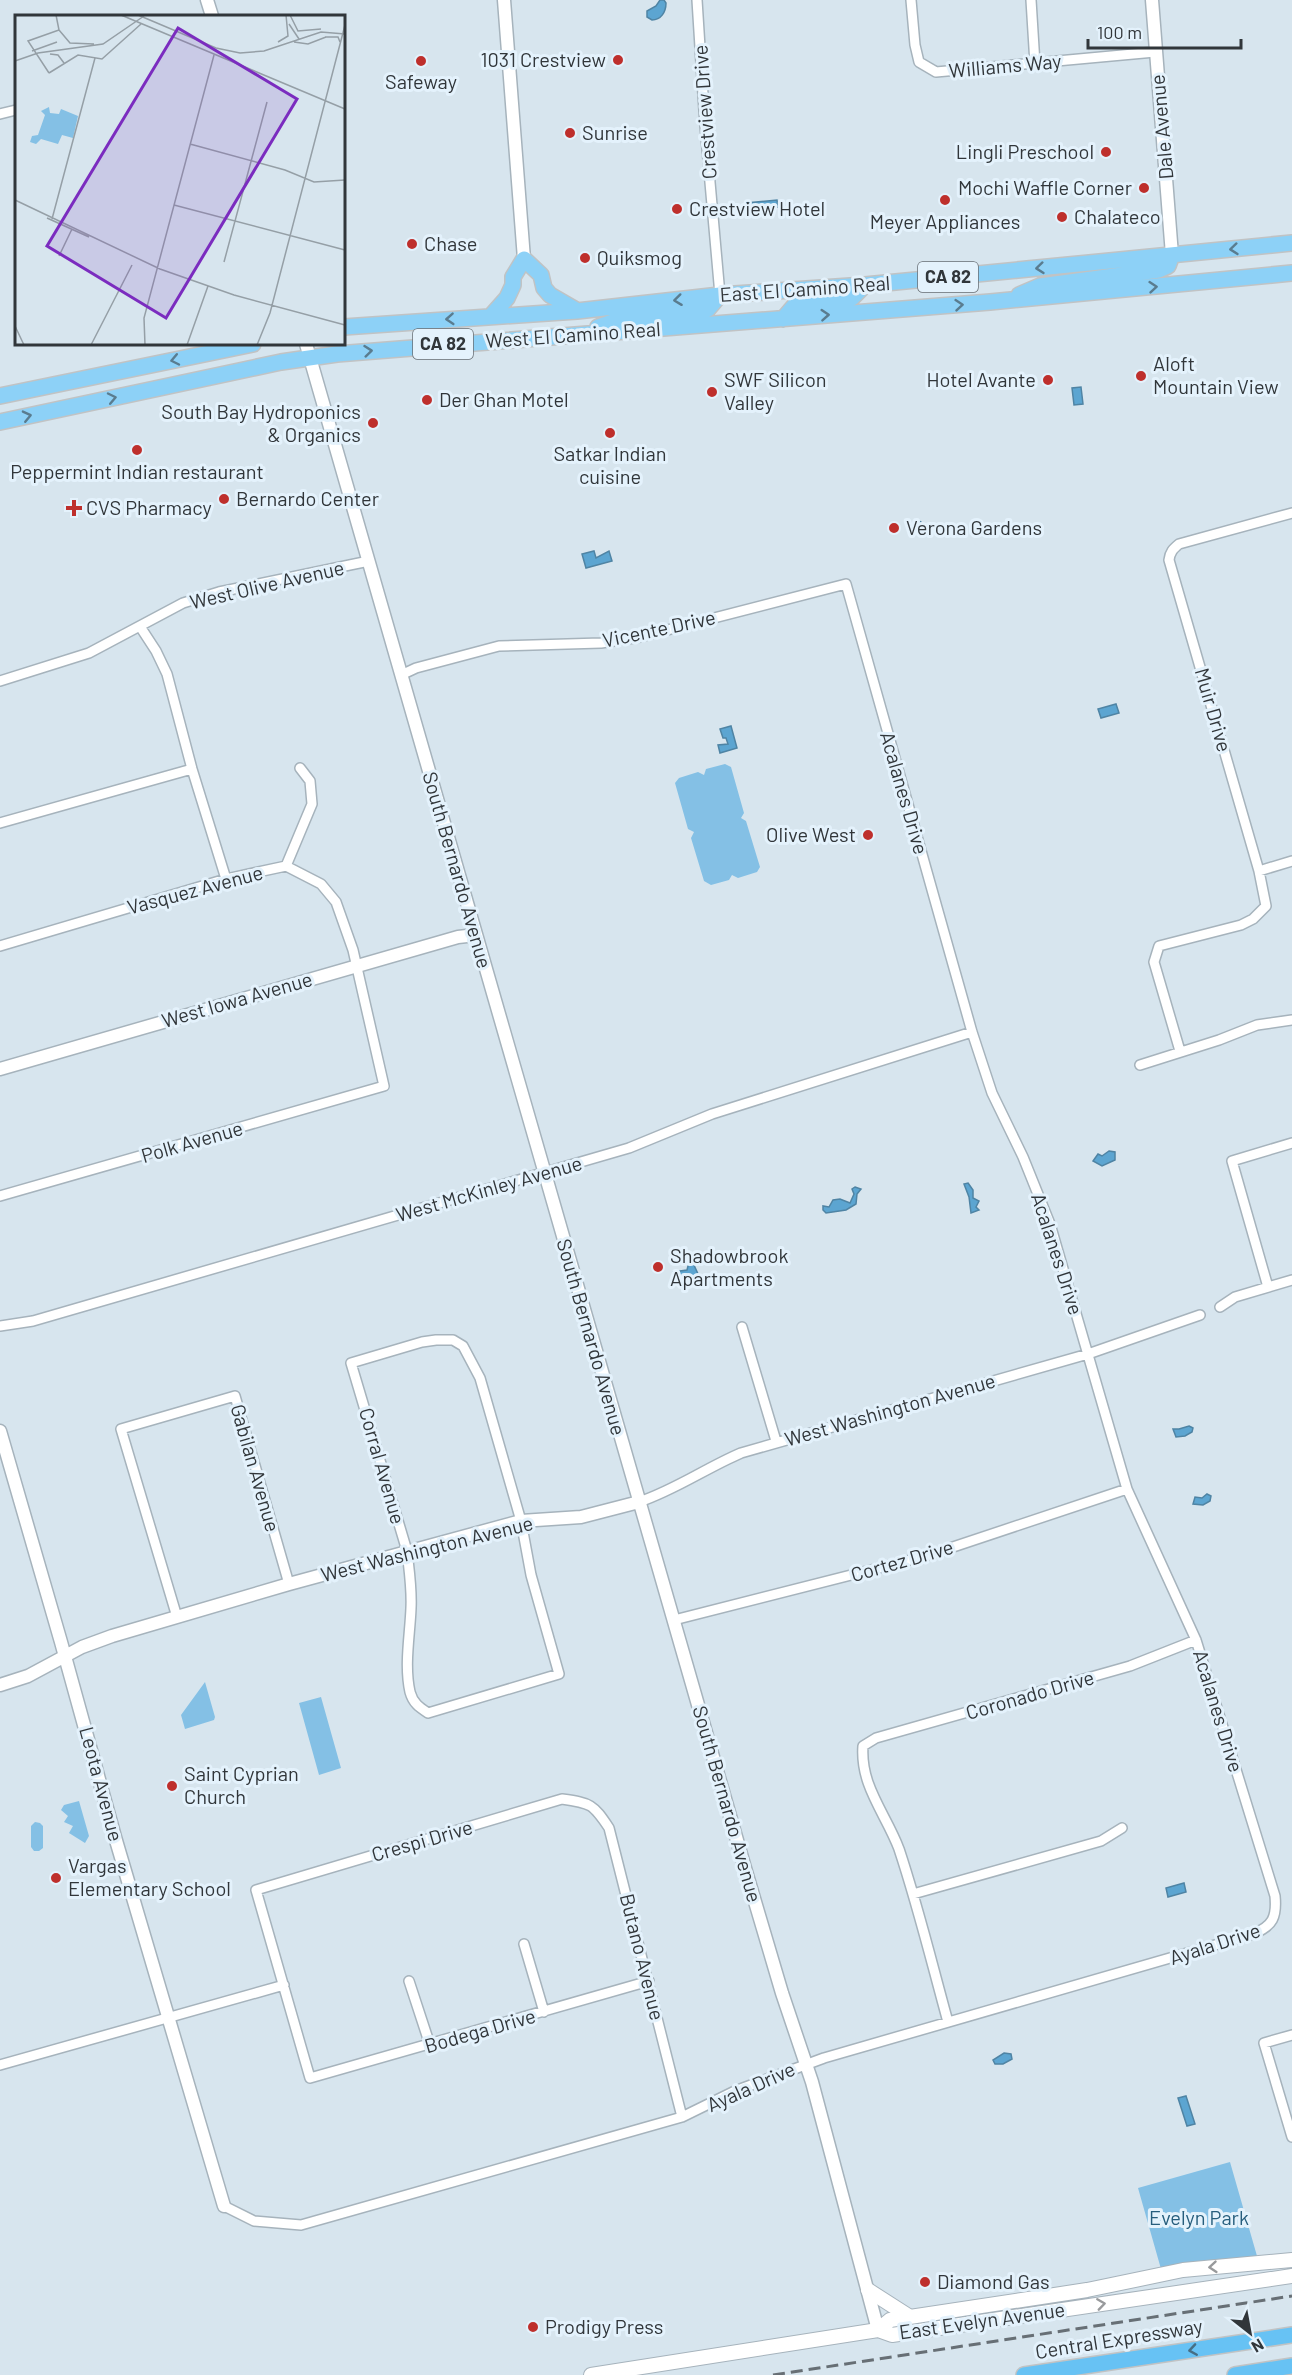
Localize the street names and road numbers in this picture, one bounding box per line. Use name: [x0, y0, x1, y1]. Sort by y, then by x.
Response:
street label: Crestview Drive: [687, 44, 721, 180]
street label: Williams Way: [947, 48, 1062, 82]
street label: Dale Avenue: [1144, 74, 1178, 181]
road number: CA 82: [918, 262, 978, 292]
street label: East El Camino Real: [719, 270, 891, 306]
street label: West El Camino Real: [485, 316, 661, 352]
road number: CA 82: [413, 329, 473, 359]
street label: West Olive Avenue: [187, 555, 346, 613]
street label: Vicente Drive: [600, 604, 717, 652]
street label: Muir Drive: [1191, 665, 1237, 754]
street label: Acalanes Drive: [876, 729, 934, 857]
street label: South Bernardo Avenue: [418, 769, 498, 971]
street label: Vasquez Avenue: [124, 859, 265, 919]
street label: West Iowa Avenue: [159, 966, 315, 1032]
street label: Polk Avenue: [138, 1115, 245, 1167]
street label: West McKinley Avenue: [393, 1150, 585, 1226]
street label: Acalanes Drive: [1027, 1190, 1089, 1318]
street label: South Bernardo Avenue: [552, 1236, 632, 1438]
street label: West Washington Avenue: [782, 1367, 998, 1451]
street label: Gabilan Avenue: [226, 1401, 286, 1534]
street label: Corral Avenue: [355, 1405, 411, 1527]
street label: West Washington Avenue: [318, 1510, 535, 1586]
street label: Cortez Drive: [848, 1534, 956, 1586]
street label: Acalanes Drive: [1189, 1647, 1249, 1775]
street label: Coronado Drive: [963, 1664, 1097, 1724]
street label: South Bernardo Avenue: [688, 1703, 768, 1905]
street label: Leota Avenue: [75, 1724, 129, 1844]
street label: Crespi Drive: [368, 1814, 475, 1866]
street label: Butano Avenue: [616, 1891, 670, 2023]
street label: Ayala Drive: [1166, 1917, 1263, 1969]
street label: Bodega Drive: [421, 2003, 538, 2057]
street label: Ayala Drive: [703, 2056, 798, 2116]
street label: East Evelyn Avenue: [897, 2296, 1066, 2344]
street label: Central Expressway: [1033, 2313, 1204, 2363]

